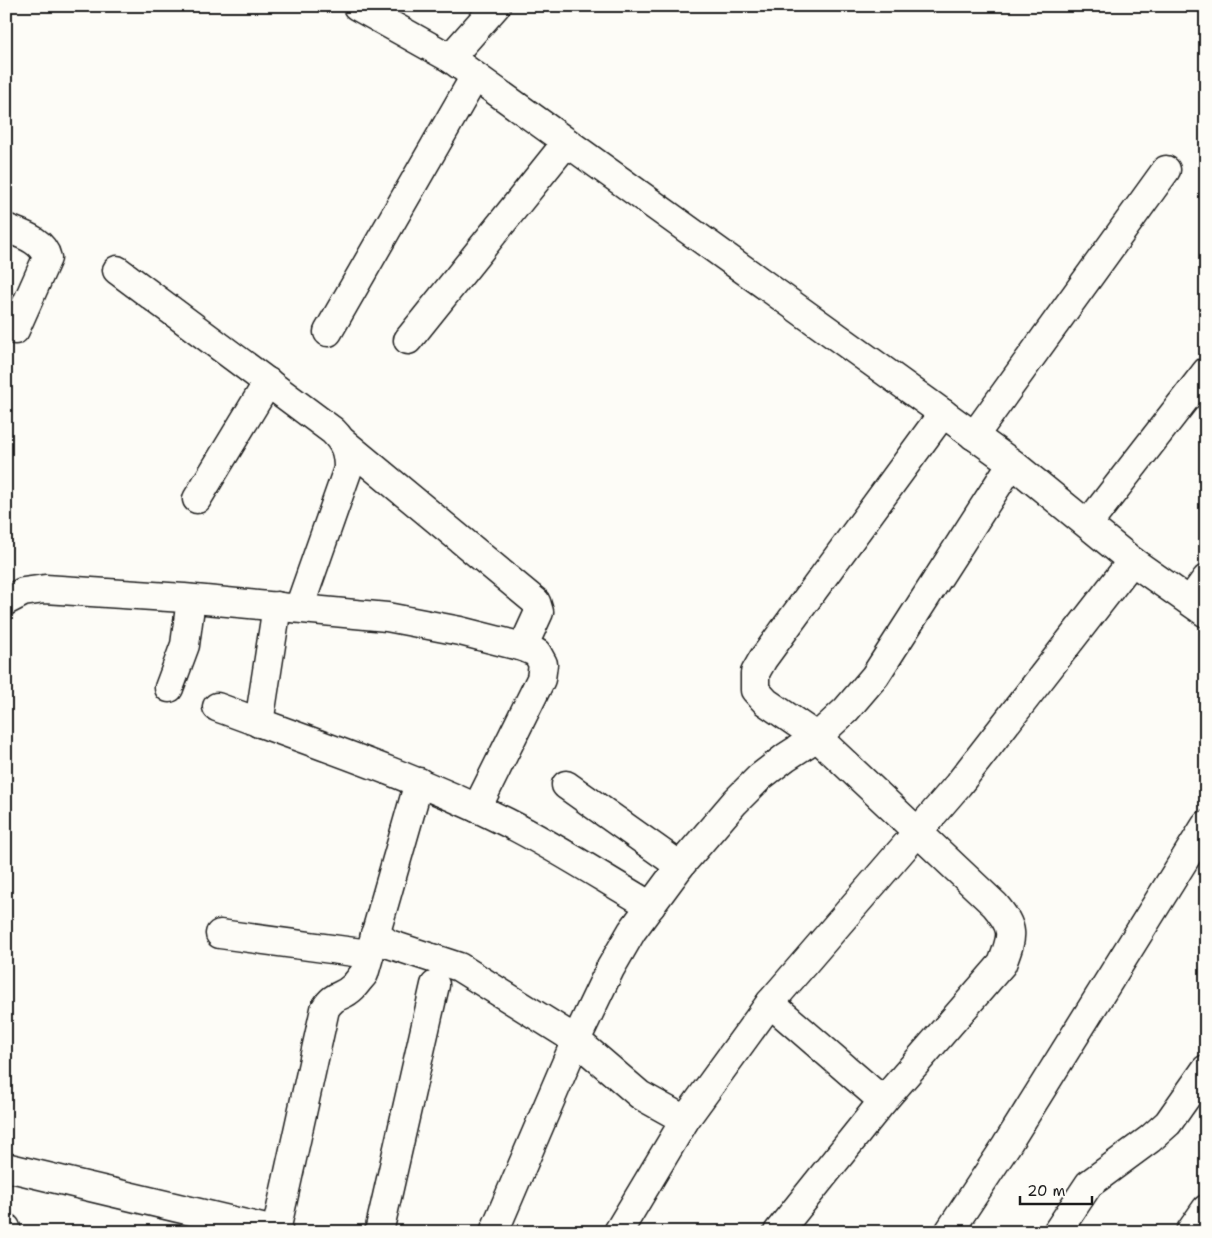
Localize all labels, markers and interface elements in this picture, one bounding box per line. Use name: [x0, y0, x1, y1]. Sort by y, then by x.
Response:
scale bar: [1020, 1173, 1092, 1205]
text: 20 m: [1027, 1181, 1066, 1201]

